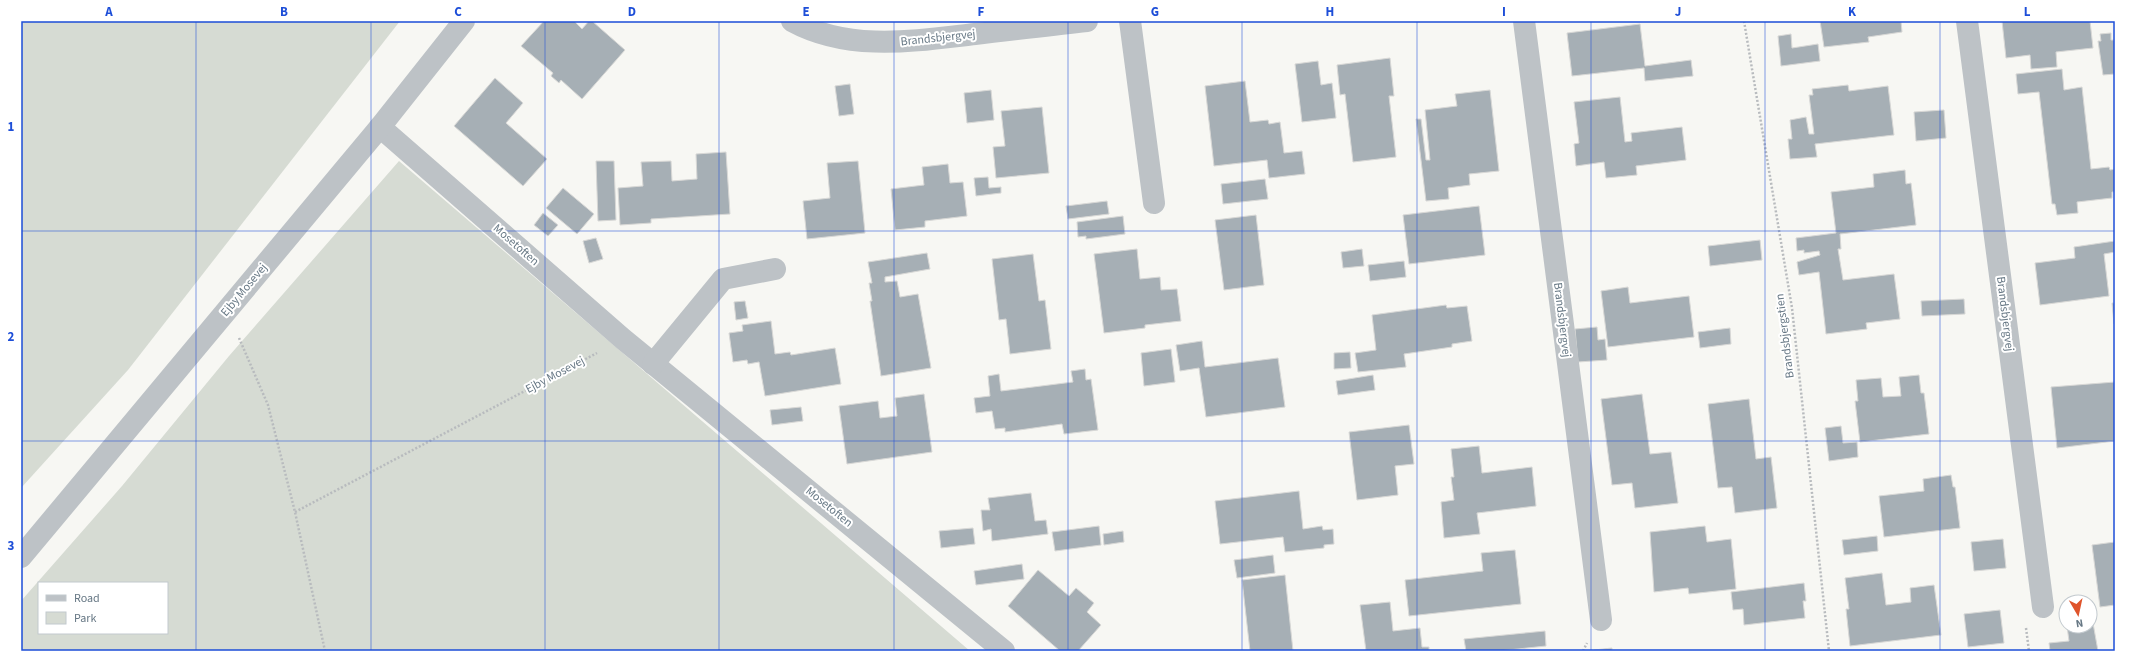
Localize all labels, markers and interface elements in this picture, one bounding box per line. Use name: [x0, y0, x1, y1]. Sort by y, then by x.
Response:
text: A: [104, 3, 113, 21]
text: B: [280, 3, 288, 21]
text: C: [454, 3, 462, 21]
text: D: [628, 3, 636, 21]
text: E: [802, 3, 810, 21]
text: F: [978, 3, 985, 21]
text: G: [1151, 3, 1159, 21]
text: H: [1326, 3, 1334, 21]
text: I: [1502, 3, 1506, 21]
text: J: [1675, 3, 1681, 21]
text: K: [1848, 3, 1857, 21]
text: L: [2024, 3, 2031, 21]
street label: Brandsbjergvej: [900, 26, 976, 50]
text: 1: [8, 118, 15, 136]
street label: Mosetoften: [489, 220, 543, 270]
street label: Ejby Mosevej: [217, 260, 271, 320]
street label: Brandsbjergvej: [1992, 276, 2018, 352]
street label: Brandsbjergvej: [1549, 282, 1575, 358]
street label: Brandsbjergstien: [1771, 293, 1799, 379]
text: 2: [8, 328, 15, 346]
street label: Ejby Mosevej: [522, 352, 588, 398]
street label: Mosetoften: [802, 483, 856, 531]
text: 3: [8, 537, 15, 555]
legend: [38, 582, 168, 634]
text: Road: [74, 590, 100, 607]
north arrow: [2058, 594, 2098, 634]
text: Park: [74, 610, 96, 627]
text: N: [2075, 615, 2084, 631]

